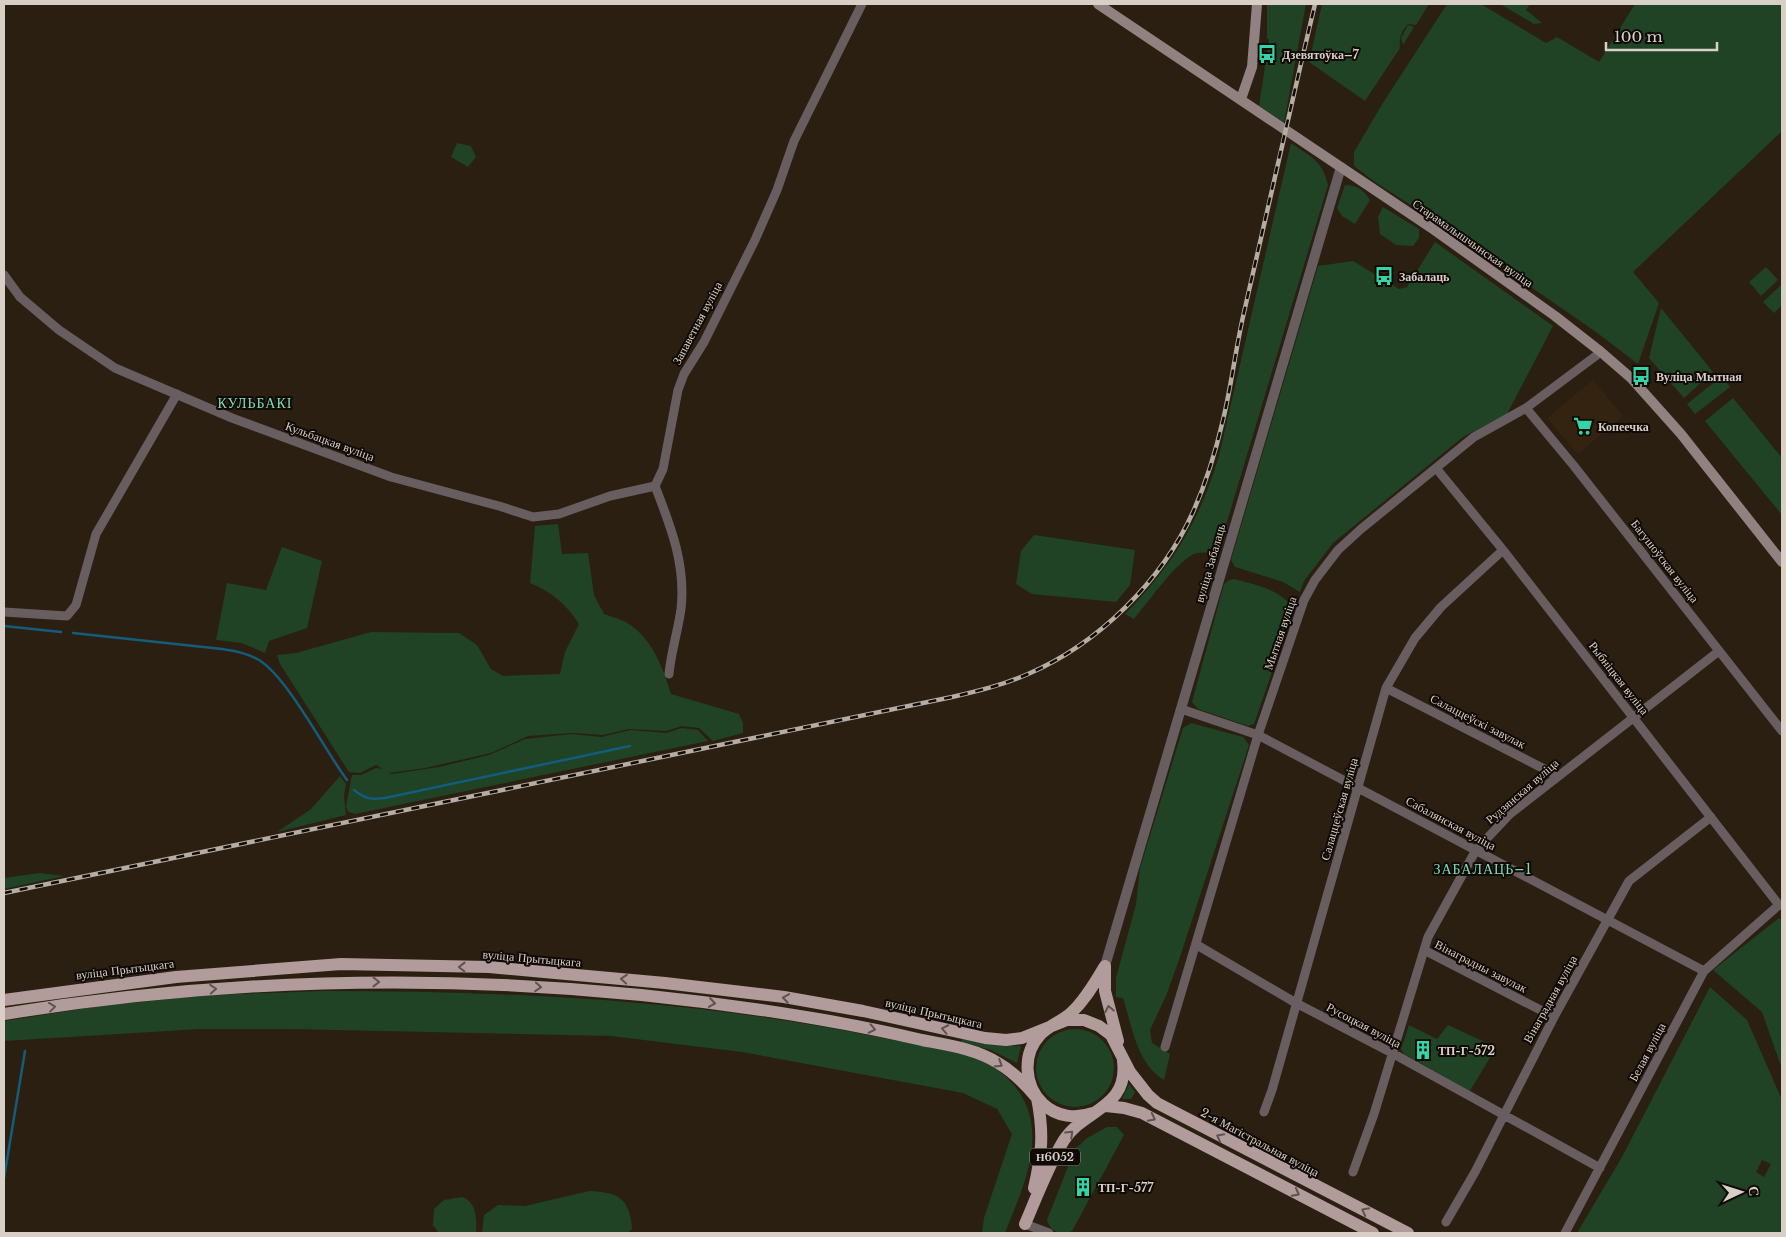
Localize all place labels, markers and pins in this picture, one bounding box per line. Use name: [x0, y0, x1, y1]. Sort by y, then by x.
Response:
bus stop icon: Дзевятоўка–7: [1256, 43, 1278, 65]
place label: Дзевятоўка–7: [1282, 47, 1360, 62]
bus stop icon: Забалаць: [1373, 265, 1395, 287]
place label: Забалаць: [1399, 269, 1450, 284]
bus stop icon: Вуліца Мытная: [1630, 365, 1652, 387]
place label: Вуліца Мытная: [1656, 369, 1742, 384]
supermarket icon: Копеечка: [1572, 415, 1594, 437]
place label: Копеечка: [1598, 419, 1649, 434]
building icon: ТП-Г-572: [1412, 1039, 1434, 1061]
place label: ТП-Г-572: [1438, 1043, 1495, 1058]
building icon: ТП-Г-577: [1072, 1176, 1094, 1198]
place label: ТП-Г-577: [1098, 1180, 1154, 1195]

